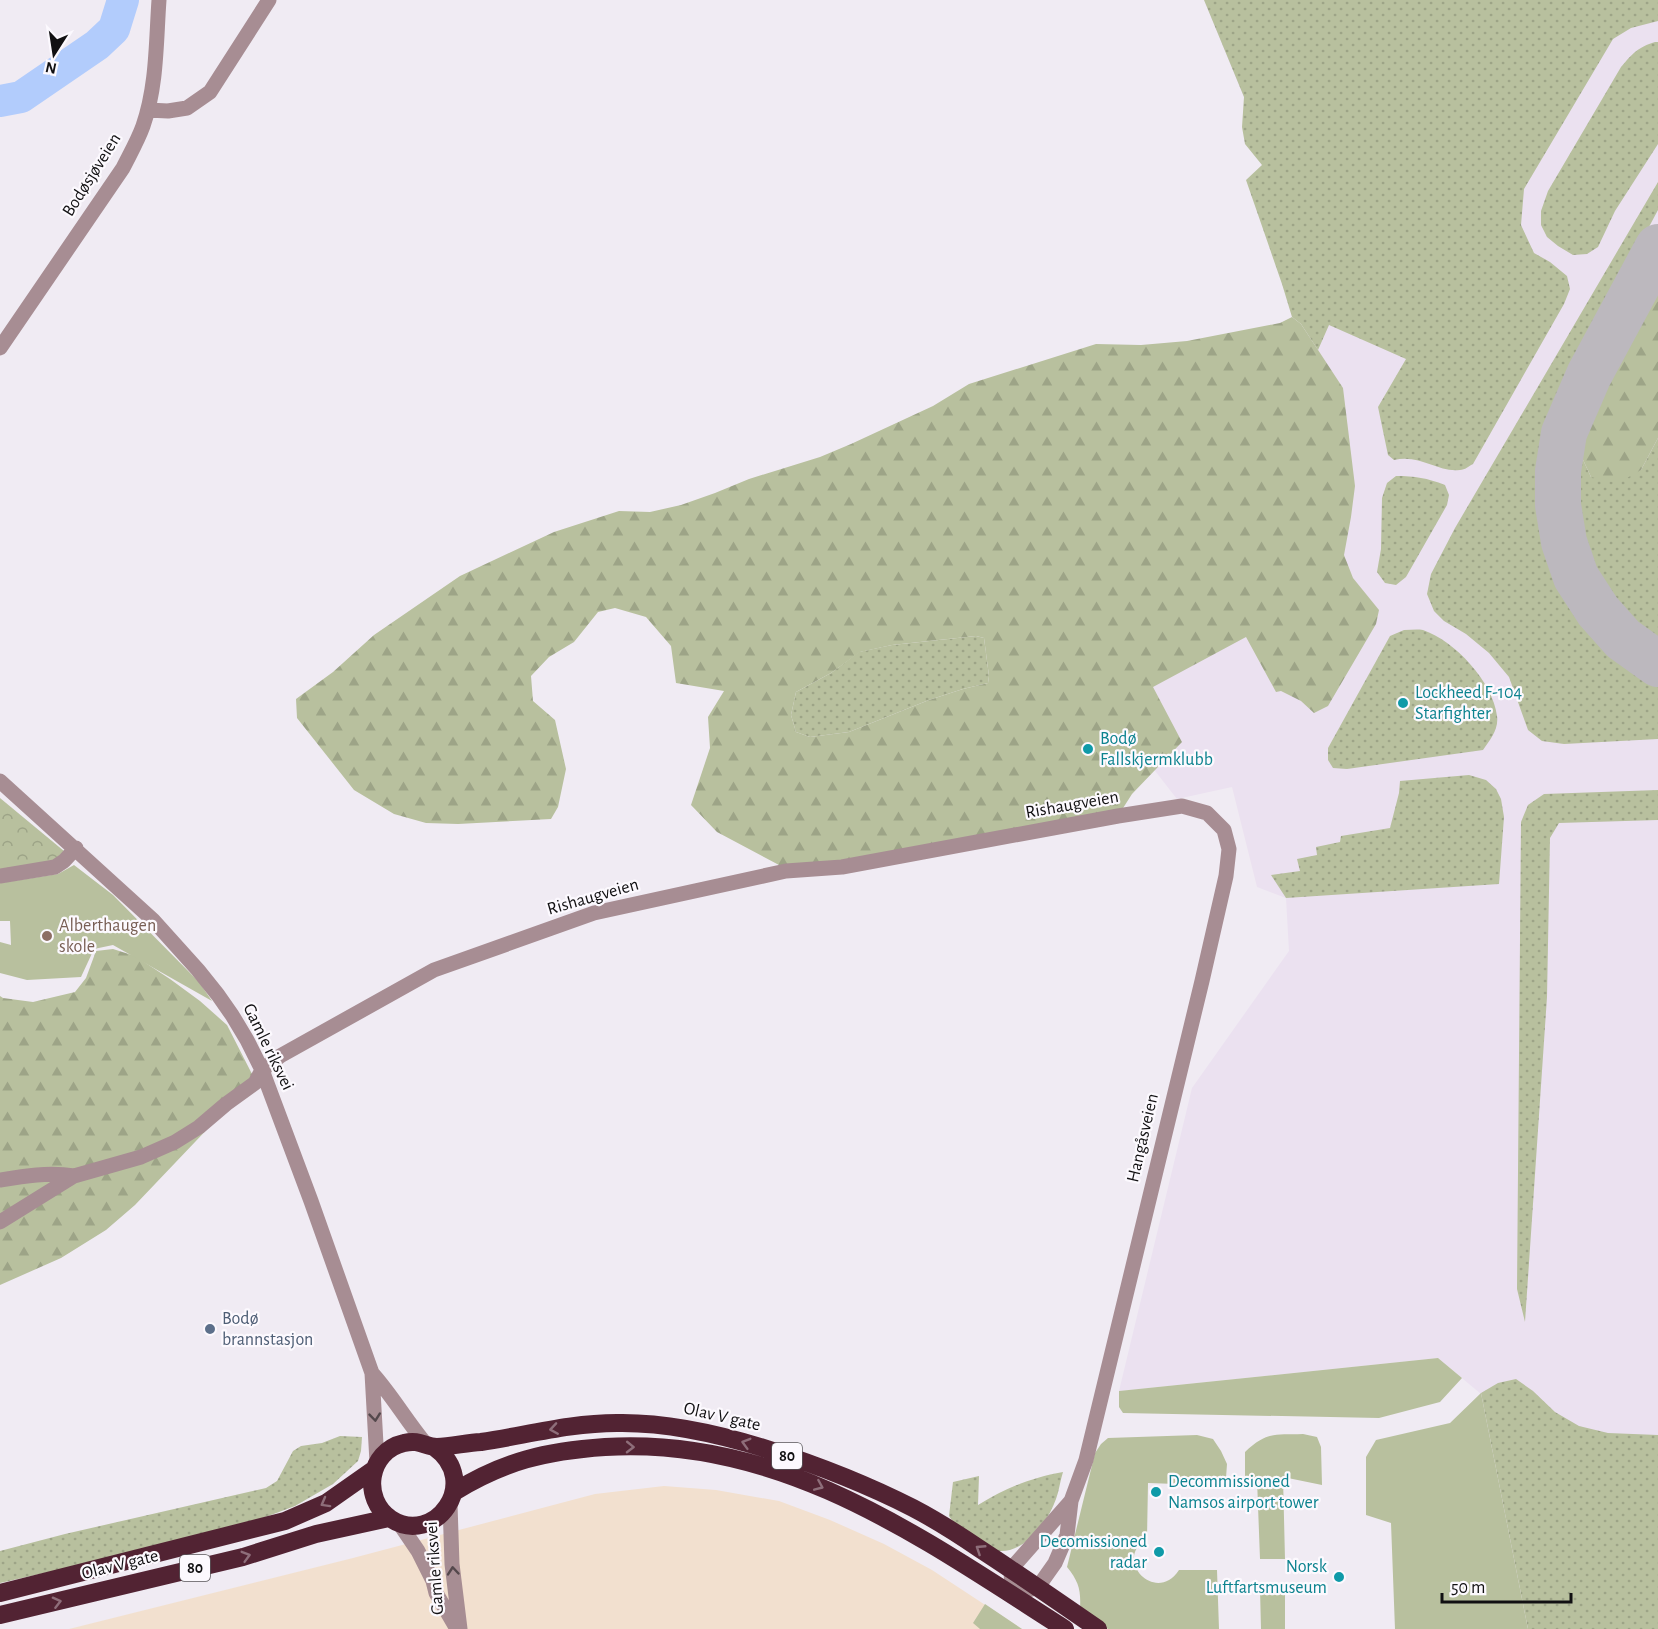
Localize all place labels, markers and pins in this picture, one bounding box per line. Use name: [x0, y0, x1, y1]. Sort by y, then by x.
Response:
place label: Lockheed F-104 Starfighter: [1415, 684, 1522, 723]
marker: Lockheed F-104 Starfighter: [1396, 696, 1410, 710]
place label: Bodø Fallskjermklubb: [1100, 730, 1213, 769]
marker: Bodø Fallskjermklubb: [1081, 742, 1095, 756]
place label: Alberthaugen skole: [59, 917, 156, 956]
marker: Alberthaugen skole: [40, 929, 54, 943]
place label: Bodø brannstasjon: [222, 1310, 313, 1349]
marker: Bodø brannstasjon: [203, 1322, 217, 1336]
place label: Decommissioned Namsos airport tower: [1168, 1473, 1319, 1512]
marker: Decommissioned Namsos airport tower: [1149, 1485, 1163, 1499]
place label: Decomissioned radar: [1039, 1533, 1147, 1572]
marker: Decomissioned radar: [1152, 1545, 1166, 1559]
place label: Norsk Luftfartsmuseum: [1206, 1558, 1328, 1597]
marker: Norsk Luftfartsmuseum: [1332, 1570, 1346, 1584]

